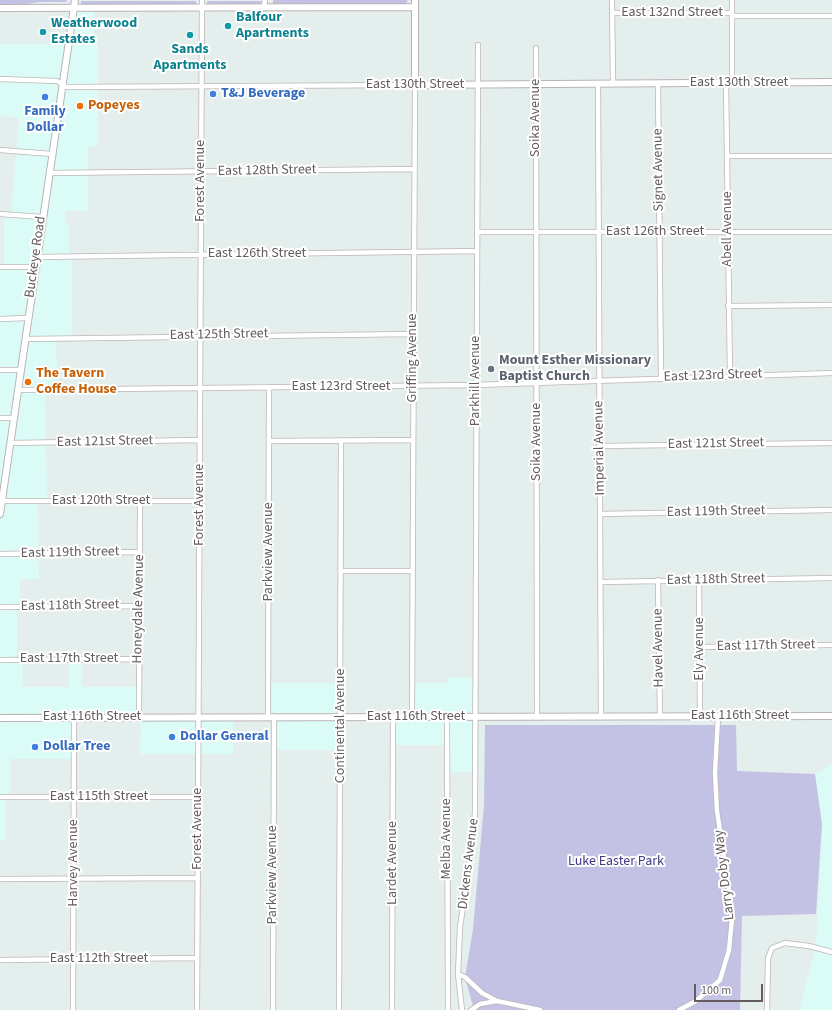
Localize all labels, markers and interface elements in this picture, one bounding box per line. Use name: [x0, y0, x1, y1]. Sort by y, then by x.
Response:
street label: East 132nd Street: [621, 5, 723, 21]
place label: Balfour Apartments: [236, 10, 309, 42]
place label: Weatherwood Estates: [51, 16, 137, 48]
marker: Balfour Apartments: [223, 21, 233, 31]
marker: Weatherwood Estates: [38, 27, 48, 37]
marker: Sands Apartments: [185, 30, 195, 40]
place label: Sands Apartments: [154, 42, 226, 74]
street label: East 130th Street: [690, 75, 788, 91]
street label: East 130th Street: [366, 77, 464, 93]
street label: Soika Avenue: [528, 79, 544, 157]
place label: T&J Beverage: [221, 86, 305, 102]
marker: T&J Beverage: [208, 89, 218, 99]
marker: Family Dollar: [40, 92, 50, 102]
place label: Popeyes: [88, 98, 140, 114]
marker: Popeyes: [75, 101, 85, 111]
place label: Family Dollar: [24, 104, 66, 136]
street label: Signet Avenue: [650, 128, 668, 212]
street label: Forest Avenue: [193, 140, 209, 222]
street label: East 128th Street: [218, 162, 316, 180]
street label: Abell Avenue: [720, 191, 736, 267]
street label: Buckeye Road: [22, 215, 50, 299]
street label: East 126th Street: [606, 224, 704, 240]
street label: East 126th Street: [208, 246, 306, 262]
street label: Griffing Avenue: [405, 313, 421, 403]
street label: East 125th Street: [170, 326, 268, 344]
street label: Parkhill Avenue: [468, 336, 484, 426]
place label: Mount Esther Missionary Baptist Church: [499, 353, 651, 386]
marker: Mount Esther Missionary Baptist Church: [486, 364, 496, 374]
place label: The Tavern Coffee House: [36, 366, 117, 398]
street label: East 123rd Street: [663, 366, 763, 386]
marker: The Tavern Coffee House: [23, 377, 33, 387]
street label: East 123rd Street: [292, 379, 390, 395]
street label: Imperial Avenue: [591, 400, 609, 496]
street label: Soika Avenue: [529, 403, 545, 481]
street label: East 121st Street: [57, 433, 153, 451]
street label: East 121st Street: [668, 435, 764, 453]
street label: Forest Avenue: [192, 464, 208, 546]
street label: East 120th Street: [52, 493, 150, 509]
street label: Parkview Avenue: [261, 502, 277, 602]
street label: East 119th Street: [667, 503, 765, 521]
street label: East 119th Street: [21, 544, 119, 562]
street label: Honeydale Avenue: [130, 554, 148, 664]
street label: East 118th Street: [667, 571, 765, 589]
street label: East 118th Street: [21, 597, 119, 615]
street label: Havel Avenue: [650, 608, 668, 688]
street label: Ely Avenue: [692, 617, 708, 681]
street label: East 117th Street: [717, 637, 815, 655]
street label: East 117th Street: [20, 651, 118, 667]
street label: Continental Avenue: [333, 669, 349, 783]
street label: East 116th Street: [691, 708, 789, 724]
street label: East 116th Street: [43, 709, 141, 725]
street label: East 116th Street: [367, 709, 465, 725]
place label: Dollar General: [180, 729, 268, 745]
marker: Dollar General: [167, 732, 177, 742]
place label: Dollar Tree: [43, 739, 111, 755]
marker: Dollar Tree: [30, 742, 40, 752]
street label: Forest Avenue: [190, 788, 206, 870]
street label: East 115th Street: [50, 789, 148, 805]
street label: Melba Avenue: [439, 798, 455, 880]
street label: Dickens Avenue: [455, 818, 483, 910]
street label: Harvey Avenue: [66, 819, 82, 907]
street label: Lardet Avenue: [385, 821, 401, 905]
street label: Parkview Avenue: [265, 825, 281, 925]
street label: Larry Doby Way: [711, 829, 739, 921]
park label: Luke Easter Park: [568, 854, 664, 870]
street label: East 112th Street: [50, 951, 148, 967]
scale bar: [696, 976, 765, 1002]
text: 100 m: [701, 982, 731, 999]

